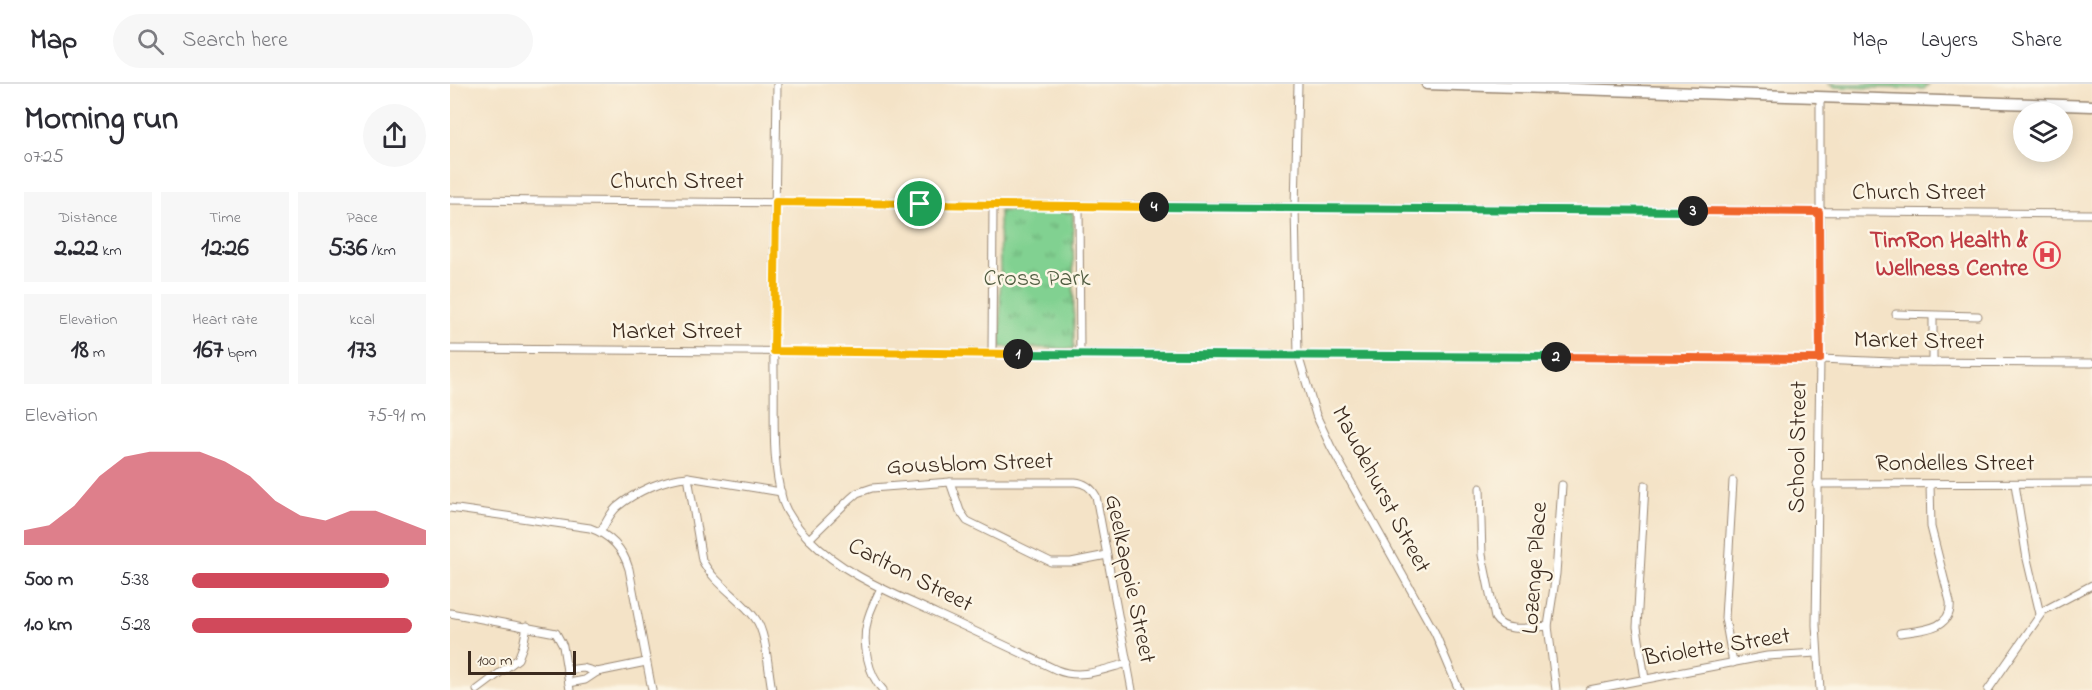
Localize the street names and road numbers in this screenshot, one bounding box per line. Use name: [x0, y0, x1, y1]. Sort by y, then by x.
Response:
street label: Church Street: [610, 165, 744, 200]
street label: Church Street: [1852, 176, 1986, 211]
street label: Market Street: [612, 315, 742, 350]
street label: Market Street: [1853, 323, 1985, 361]
street label: School Street: [1780, 381, 1818, 513]
street label: Maudehurst Street: [1321, 400, 1439, 580]
street label: Gousblom Street: [886, 445, 1054, 485]
street label: Rondelles Street: [1875, 447, 2035, 482]
street label: Geelkappie Street: [1094, 491, 1164, 667]
street label: Lozenge Place: [1514, 500, 1558, 635]
street label: Carlton Street: [841, 529, 979, 623]
street label: Briolette Street: [1640, 619, 1793, 677]

